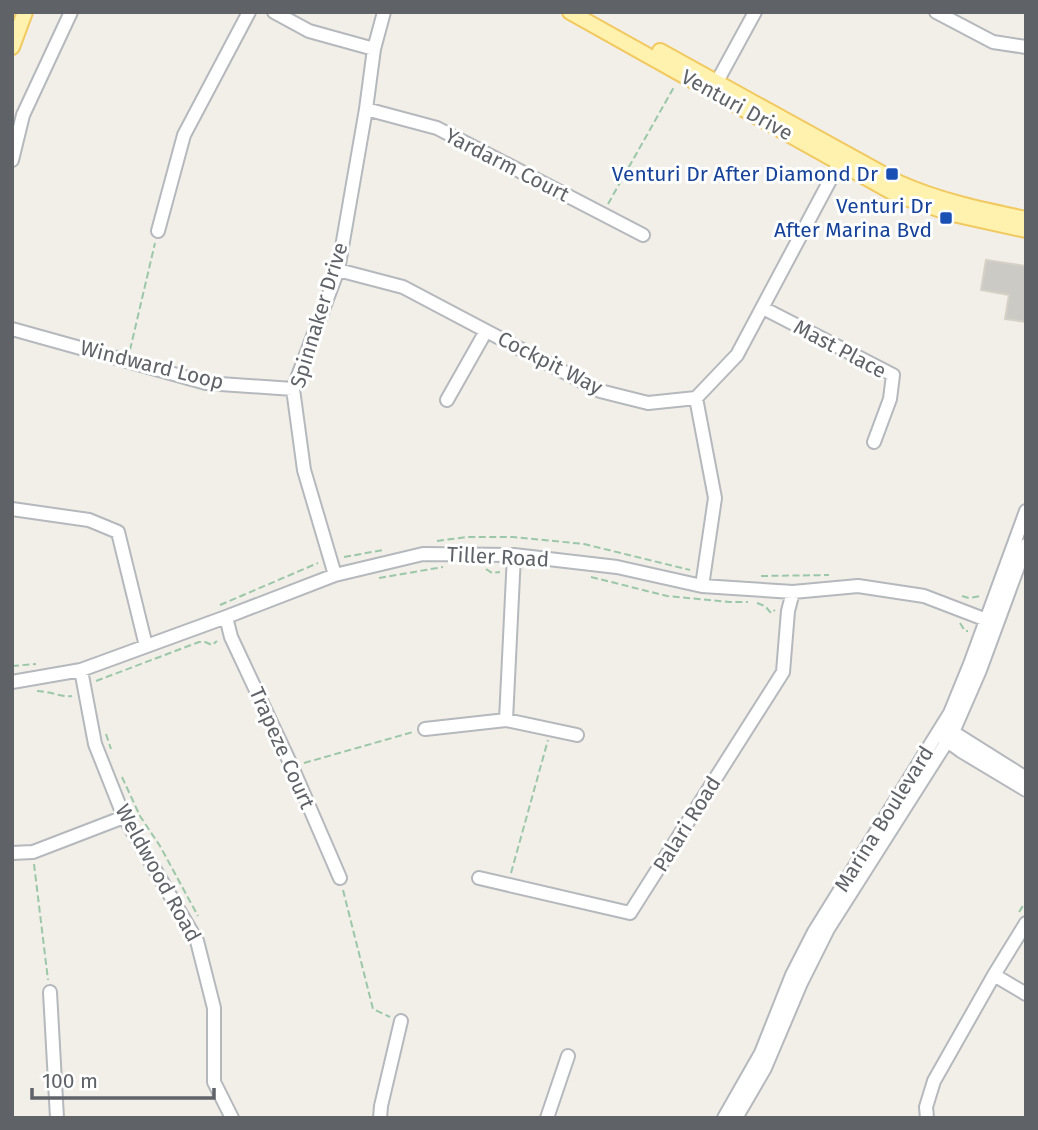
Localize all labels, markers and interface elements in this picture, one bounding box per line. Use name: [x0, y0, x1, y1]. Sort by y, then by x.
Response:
street label: Venturi Drive: [677, 64, 797, 146]
street label: Yardarm Court: [441, 123, 574, 208]
place label: Venturi Dr After Diamond Dr: [612, 161, 878, 187]
marker: Venturi Dr After Diamond Dr: [884, 166, 900, 182]
place label: Venturi Dr After Marina Bvd: [774, 193, 932, 243]
marker: Venturi Dr After Marina Bvd: [938, 210, 954, 226]
street label: Spinnaker Drive: [285, 239, 353, 391]
street label: Mast Place: [789, 314, 891, 384]
street label: Cockpit Way: [493, 326, 607, 401]
street label: Windward Loop: [78, 335, 226, 395]
street label: Tiller Road: [446, 541, 550, 573]
street label: Trapeze Court: [244, 683, 321, 813]
street label: Marina Boulevard: [829, 741, 939, 897]
street label: Palari Road: [647, 771, 727, 877]
street label: Weldwood Road: [109, 800, 207, 946]
scale bar: [32, 1056, 214, 1100]
text: 100 m: [42, 1068, 98, 1094]

